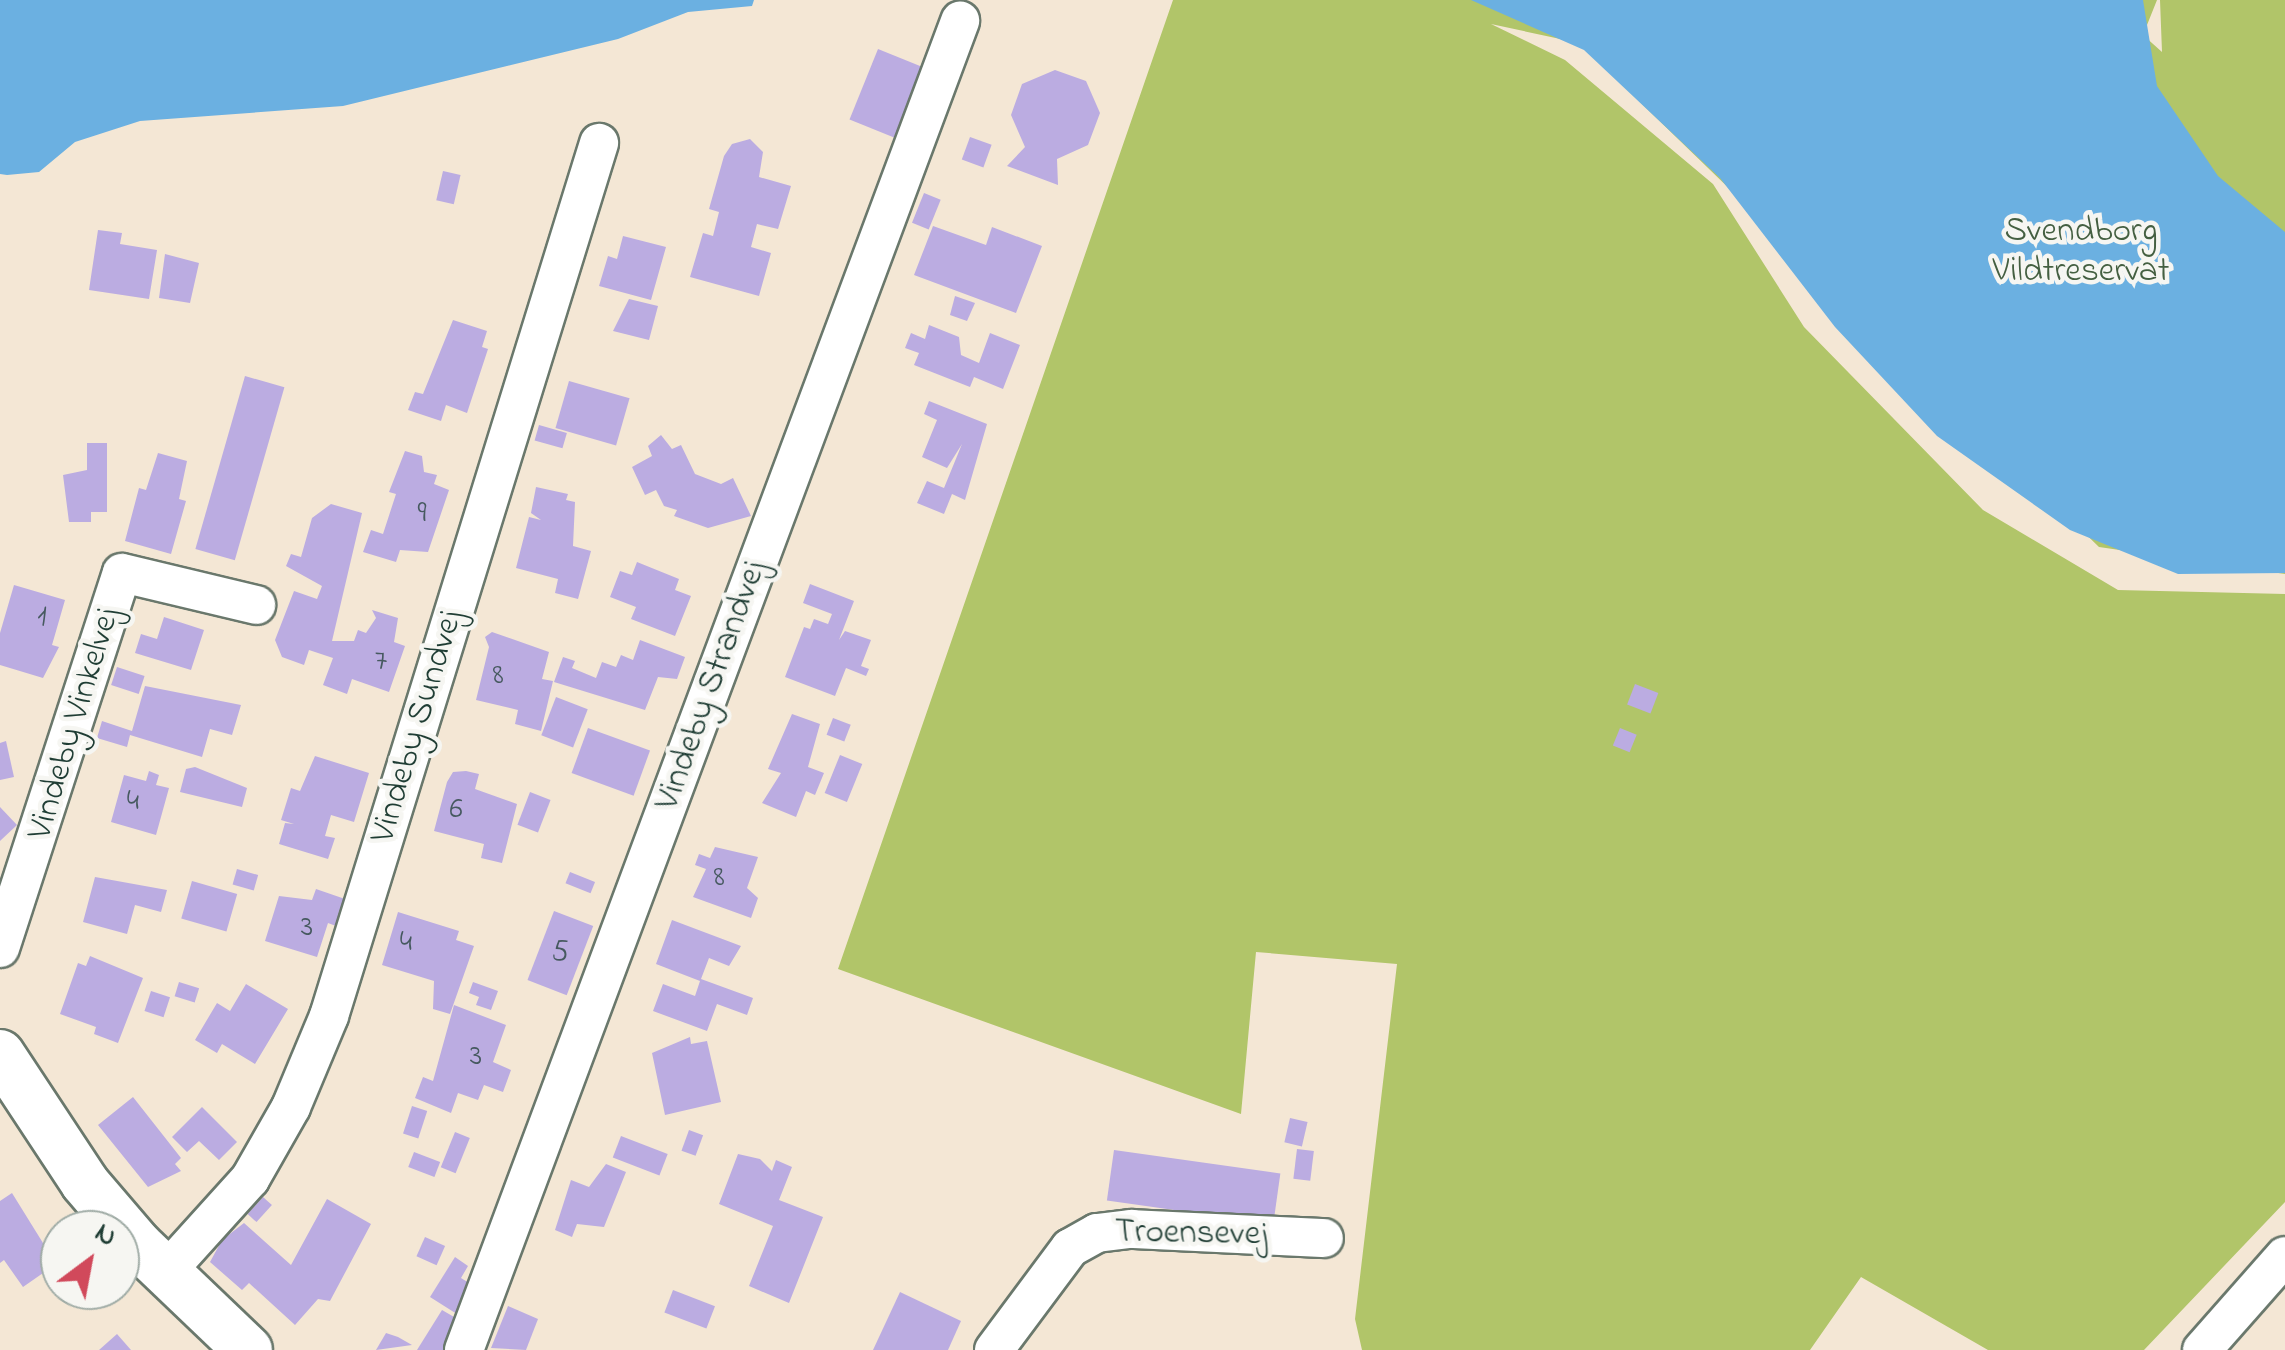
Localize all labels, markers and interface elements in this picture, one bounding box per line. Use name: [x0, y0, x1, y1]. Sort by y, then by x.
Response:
park label: Svendborg Vildtreservat: [1993, 211, 2169, 293]
house number: 9: [417, 496, 427, 532]
street label: Vindeby Strandvej: [647, 556, 777, 816]
house number: 1: [37, 600, 47, 636]
street label: Vindeby Vinkelvej: [20, 603, 130, 845]
street label: Vindeby Sundvej: [363, 606, 473, 848]
house number: 7: [375, 644, 387, 680]
house number: 8: [492, 658, 504, 694]
house number: 4: [127, 784, 139, 820]
house number: 6: [449, 792, 463, 828]
house number: 8: [713, 860, 725, 896]
house number: 3: [301, 910, 313, 946]
house number: 4: [400, 925, 412, 961]
house number: 5: [551, 935, 569, 971]
house number: 3: [470, 1039, 482, 1075]
north arrow: [40, 1210, 140, 1310]
street label: Troensevej: [1114, 1212, 1268, 1256]
text: N: [86, 1213, 124, 1258]

